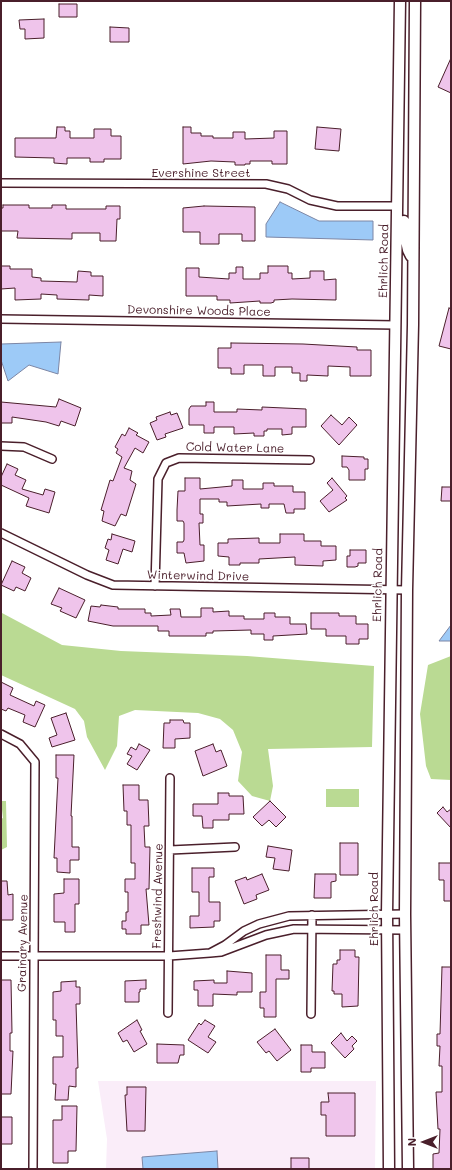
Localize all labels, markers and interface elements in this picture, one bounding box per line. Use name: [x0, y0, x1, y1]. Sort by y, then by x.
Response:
street label: Evershine Street: [151, 166, 251, 180]
street label: Ehrlich Road: [376, 224, 392, 298]
street label: Devonshire Woods Place: [127, 303, 271, 319]
street label: Cold Water Lane: [186, 440, 284, 456]
street label: Ehrlich Road: [370, 548, 386, 622]
street label: Winterwind Drive: [147, 568, 249, 584]
street label: Freshwind Avenue: [150, 843, 166, 949]
street label: Ehrlich Road: [367, 872, 381, 946]
street label: Grainary Avenue: [15, 894, 31, 992]
north arrow: [404, 1122, 444, 1162]
text: N: [404, 1138, 419, 1146]

